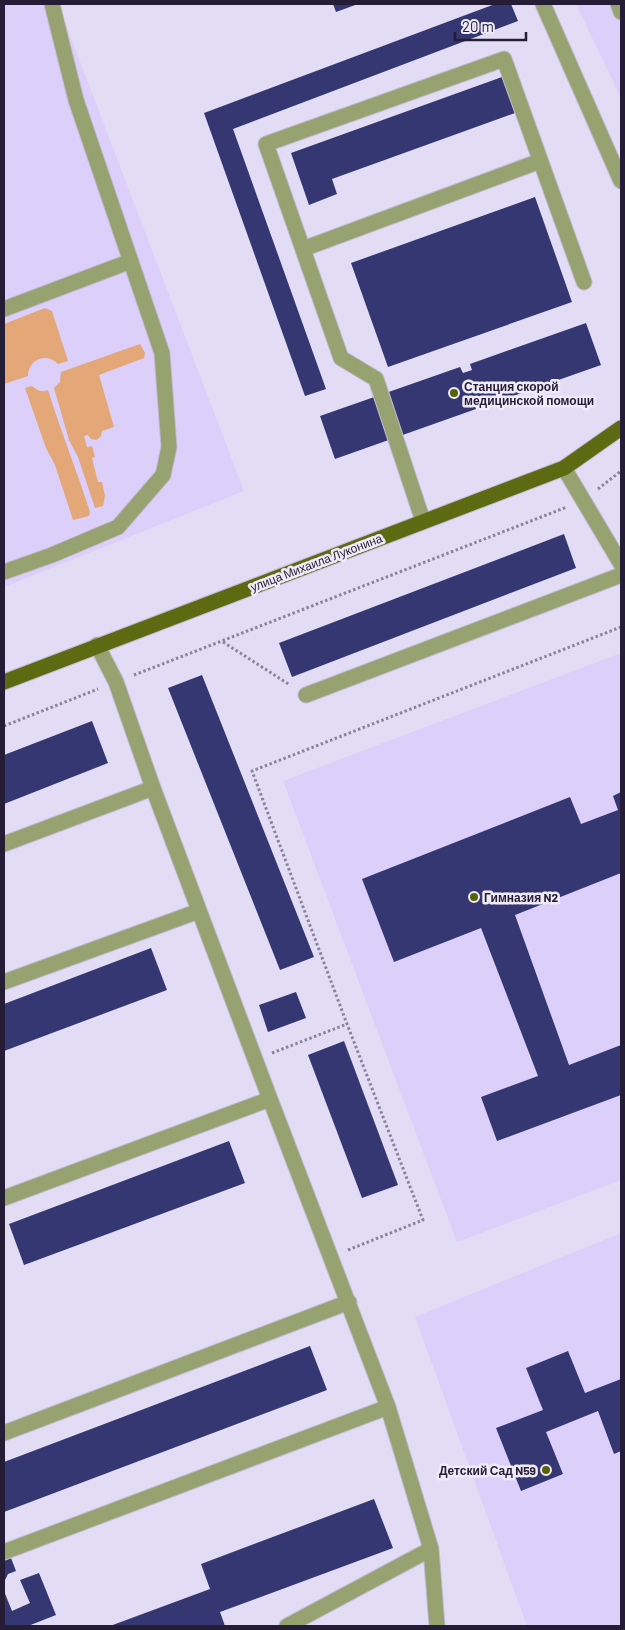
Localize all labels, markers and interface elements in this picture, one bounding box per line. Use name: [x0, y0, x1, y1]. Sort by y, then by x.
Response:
scale bar: [455, 10, 526, 42]
text: 20 m: [462, 17, 494, 35]
place label: Станция скорой медицинской помощи: [464, 379, 594, 408]
marker: Станция скорой медицинской помощи: [448, 387, 460, 399]
street label: улица Михаила Луконина: [248, 530, 385, 595]
place label: Гимназия N2: [484, 890, 559, 904]
marker: Гимназия N2: [468, 891, 480, 903]
place label: Детский Сад N59: [439, 1463, 536, 1478]
marker: Детский Сад N59: [540, 1464, 552, 1476]

